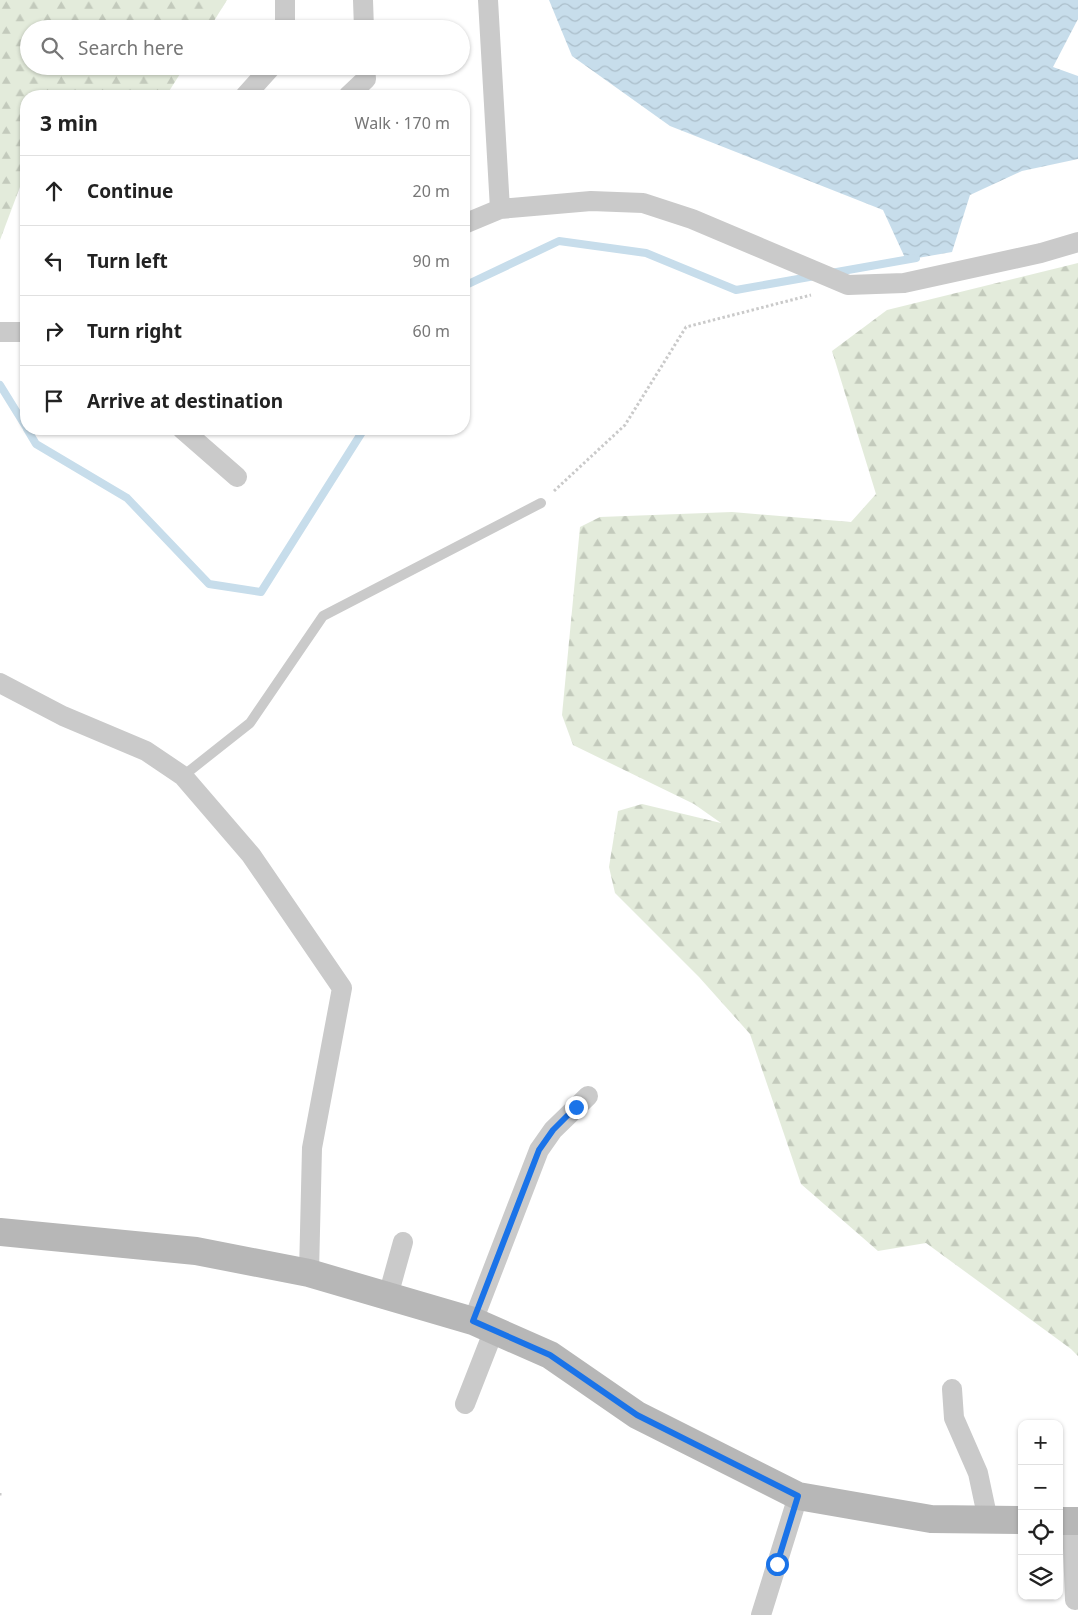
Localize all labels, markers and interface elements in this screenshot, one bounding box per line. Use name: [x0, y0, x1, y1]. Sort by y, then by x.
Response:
search box: [20, 20, 470, 75]
icon: search: [38, 34, 66, 62]
text: Search here: [78, 35, 184, 61]
text: 3 min: [40, 109, 98, 137]
text: Walk · 170 m: [355, 112, 450, 134]
icon: ahead: [40, 177, 68, 205]
text: Continue: [87, 178, 173, 204]
text: 20 m: [413, 180, 450, 202]
icon: left: [40, 247, 68, 275]
text: Turn left: [87, 248, 168, 274]
text: 90 m: [413, 250, 450, 272]
icon: right: [40, 317, 68, 345]
text: Turn right: [87, 318, 182, 344]
text: 60 m: [413, 320, 450, 342]
icon: arrive: [40, 387, 68, 415]
text: Arrive at destination: [87, 388, 283, 414]
route end: [565, 1096, 588, 1119]
map controls: [1018, 1420, 1063, 1600]
button: +: [1018, 1420, 1063, 1465]
button: −: [1018, 1465, 1063, 1510]
button: locate: [1018, 1510, 1063, 1555]
route start: [766, 1553, 789, 1576]
button: layers: [1018, 1555, 1063, 1600]

